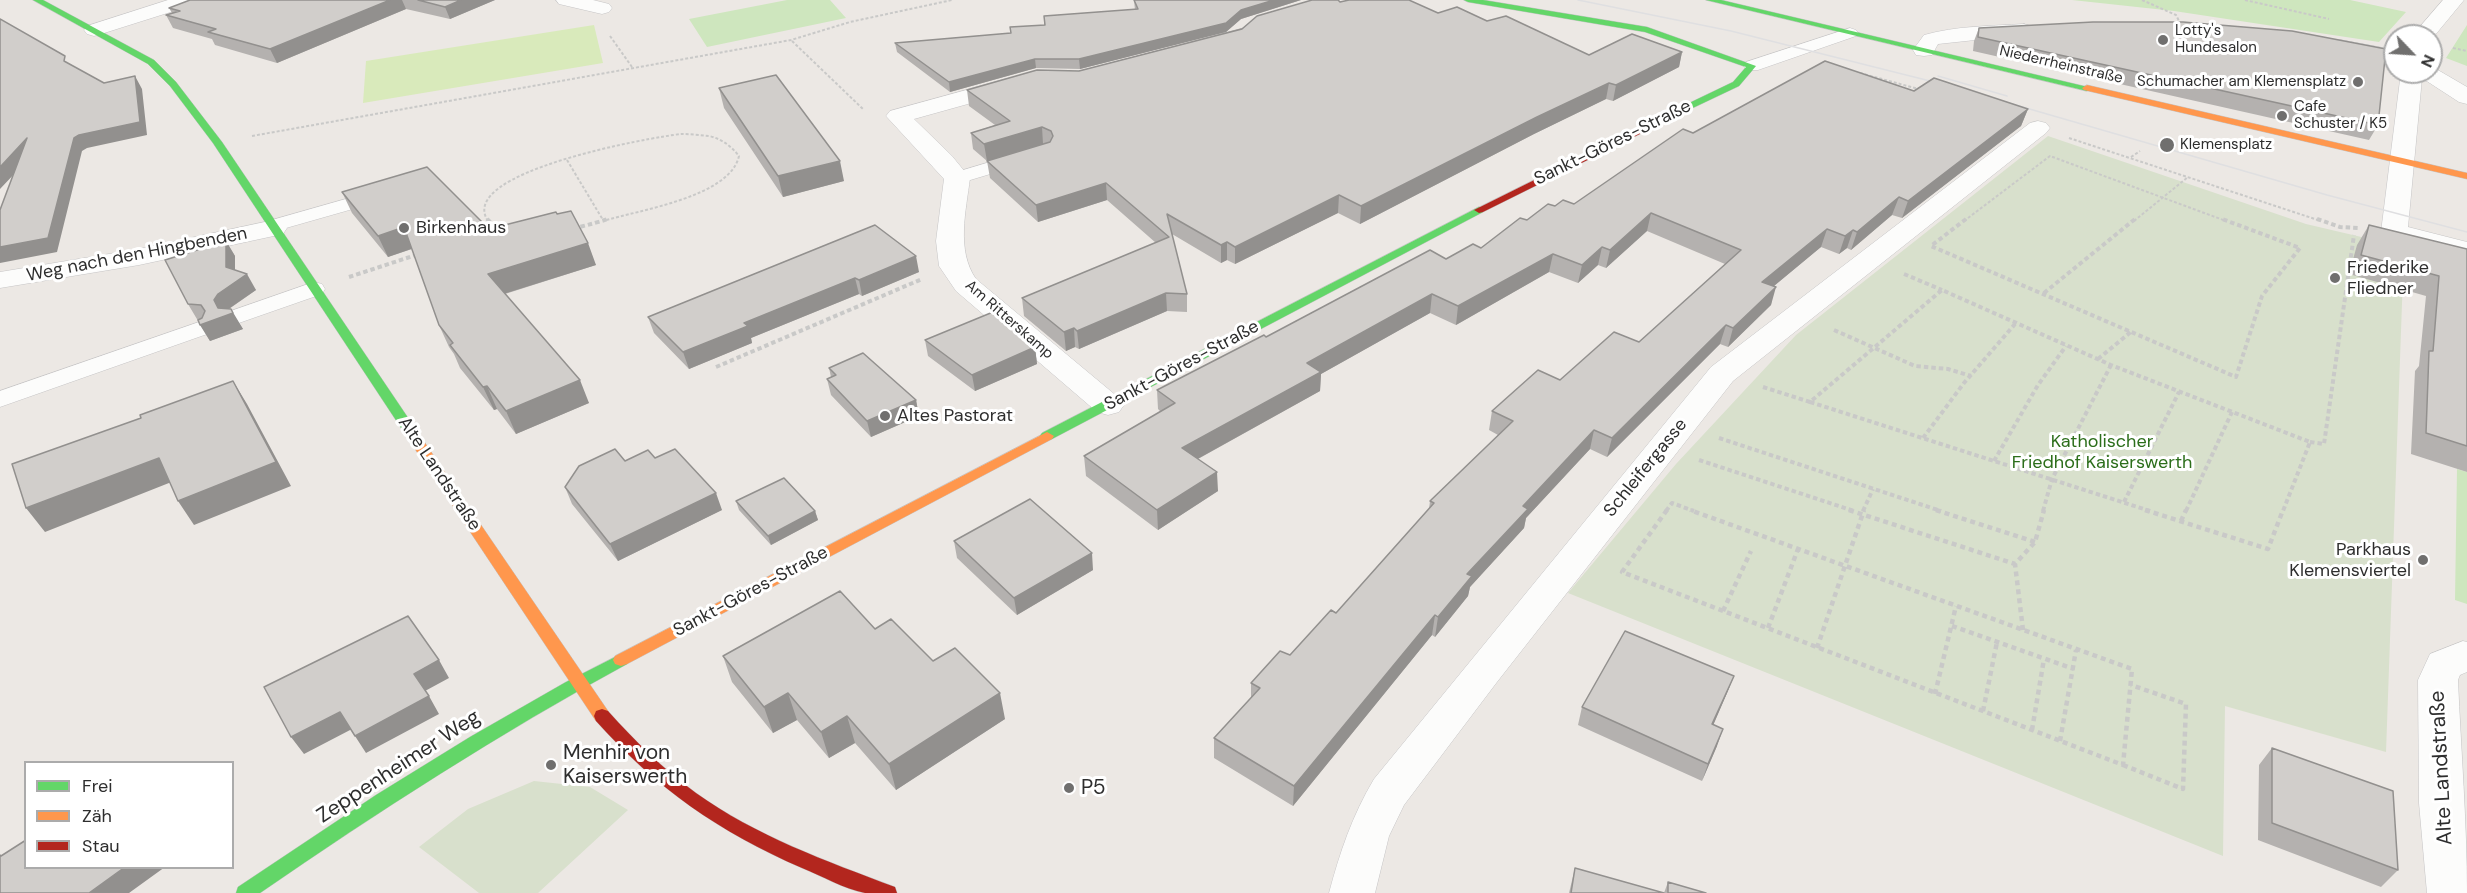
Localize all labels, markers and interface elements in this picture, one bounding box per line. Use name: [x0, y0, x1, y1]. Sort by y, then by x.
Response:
place label: Lotty's Hundesalon: [2175, 22, 2257, 57]
north arrow: [2383, 24, 2443, 84]
marker: Lotty's Hundesalon: [2156, 33, 2170, 47]
street label: Niederrheinstraße: [1998, 42, 2124, 88]
text: N: [2416, 51, 2440, 71]
place label: Schumacher am Klemensplatz: [2137, 73, 2346, 91]
marker: Schumacher am Klemensplatz: [2351, 75, 2365, 89]
street label: Sankt-Göres-Straße: [1531, 96, 1695, 190]
place label: Cafe Schuster / K5: [2294, 98, 2387, 133]
marker: Cafe Schuster / K5: [2275, 109, 2289, 123]
marker: Klemensplatz: [2158, 136, 2176, 154]
place label: Klemensplatz: [2180, 136, 2272, 154]
place label: Birkenhaus: [416, 217, 506, 239]
marker: Birkenhaus: [397, 221, 411, 235]
street label: Weg nach den Hingbenden: [25, 223, 249, 287]
place label: Friederike Fliedner: [2347, 257, 2429, 300]
marker: Friederike Fliedner: [2328, 271, 2342, 285]
street label: Am Ritterskamp: [961, 277, 1057, 363]
street label: Sankt-Göres-Straße: [1101, 316, 1263, 416]
place label: Altes Pastorat: [897, 405, 1013, 427]
marker: Altes Pastorat: [878, 409, 892, 423]
street label: Alte Landstraße: [393, 413, 485, 535]
street label: Schleifergasse: [1600, 414, 1692, 522]
park label: Katholischer Friedhof Kaiserswerth: [2012, 431, 2192, 474]
place label: Parkhaus Klemensviertel: [2289, 539, 2411, 582]
street label: Sankt-Göres-Straße: [670, 542, 832, 642]
marker: Parkhaus Klemensviertel: [2416, 553, 2430, 567]
street label: Alte Landstraße: [2425, 690, 2459, 846]
street label: Zeppenheimer Weg: [313, 705, 485, 829]
place label: Menhir von Kaiserswerth: [563, 740, 687, 790]
marker: Menhir von Kaiserswerth: [544, 758, 558, 772]
legend: [24, 761, 234, 869]
text: Frei: [82, 774, 113, 798]
place label: P5: [1081, 775, 1106, 801]
marker: P5: [1062, 781, 1076, 795]
text: Zäh: [82, 804, 112, 828]
text: Stau: [82, 834, 120, 858]

